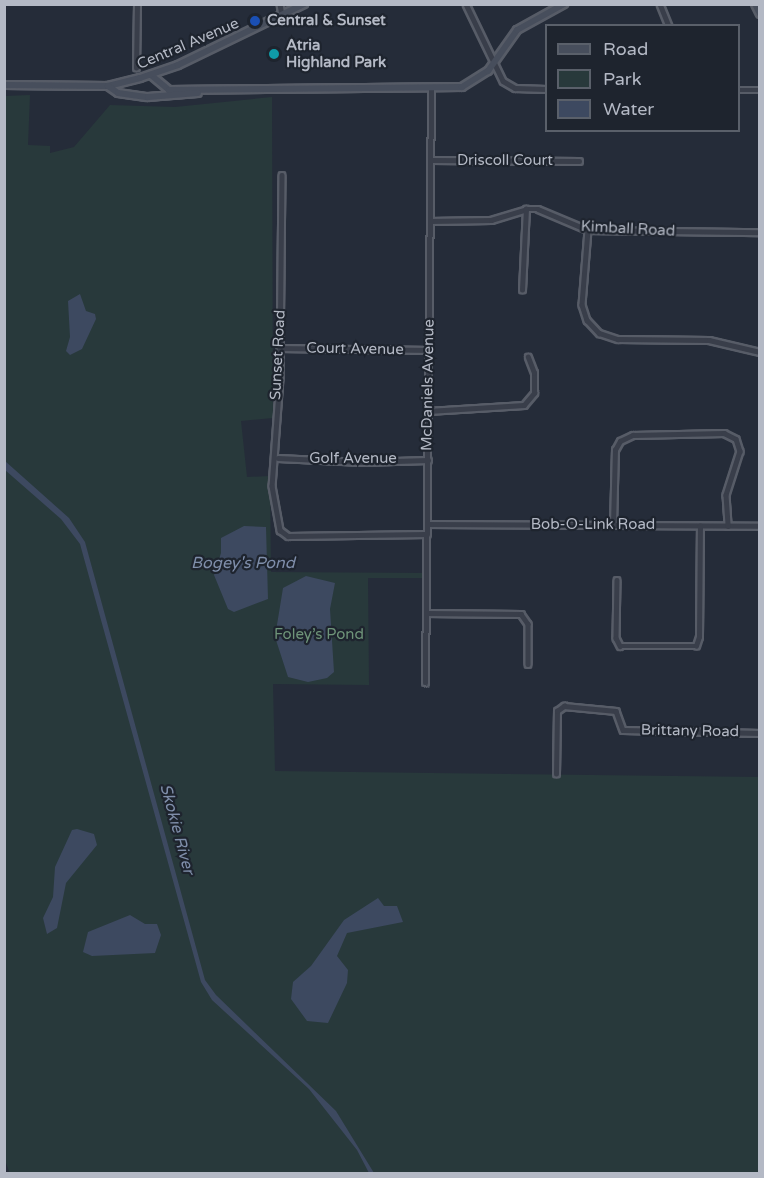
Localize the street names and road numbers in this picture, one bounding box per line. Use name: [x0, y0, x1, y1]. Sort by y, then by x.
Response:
street label: Central Avenue: [134, 14, 242, 74]
street label: Driscoll Court: [457, 152, 553, 170]
street label: Kimball Road: [580, 218, 676, 240]
street label: Sunset Road: [267, 309, 289, 401]
street label: McDaniels Avenue: [418, 319, 438, 451]
street label: Court Avenue: [306, 339, 404, 359]
street label: Golf Avenue: [309, 450, 397, 468]
street label: Bob-O-Link Road: [531, 516, 655, 534]
street label: Brittany Road: [641, 721, 739, 741]

